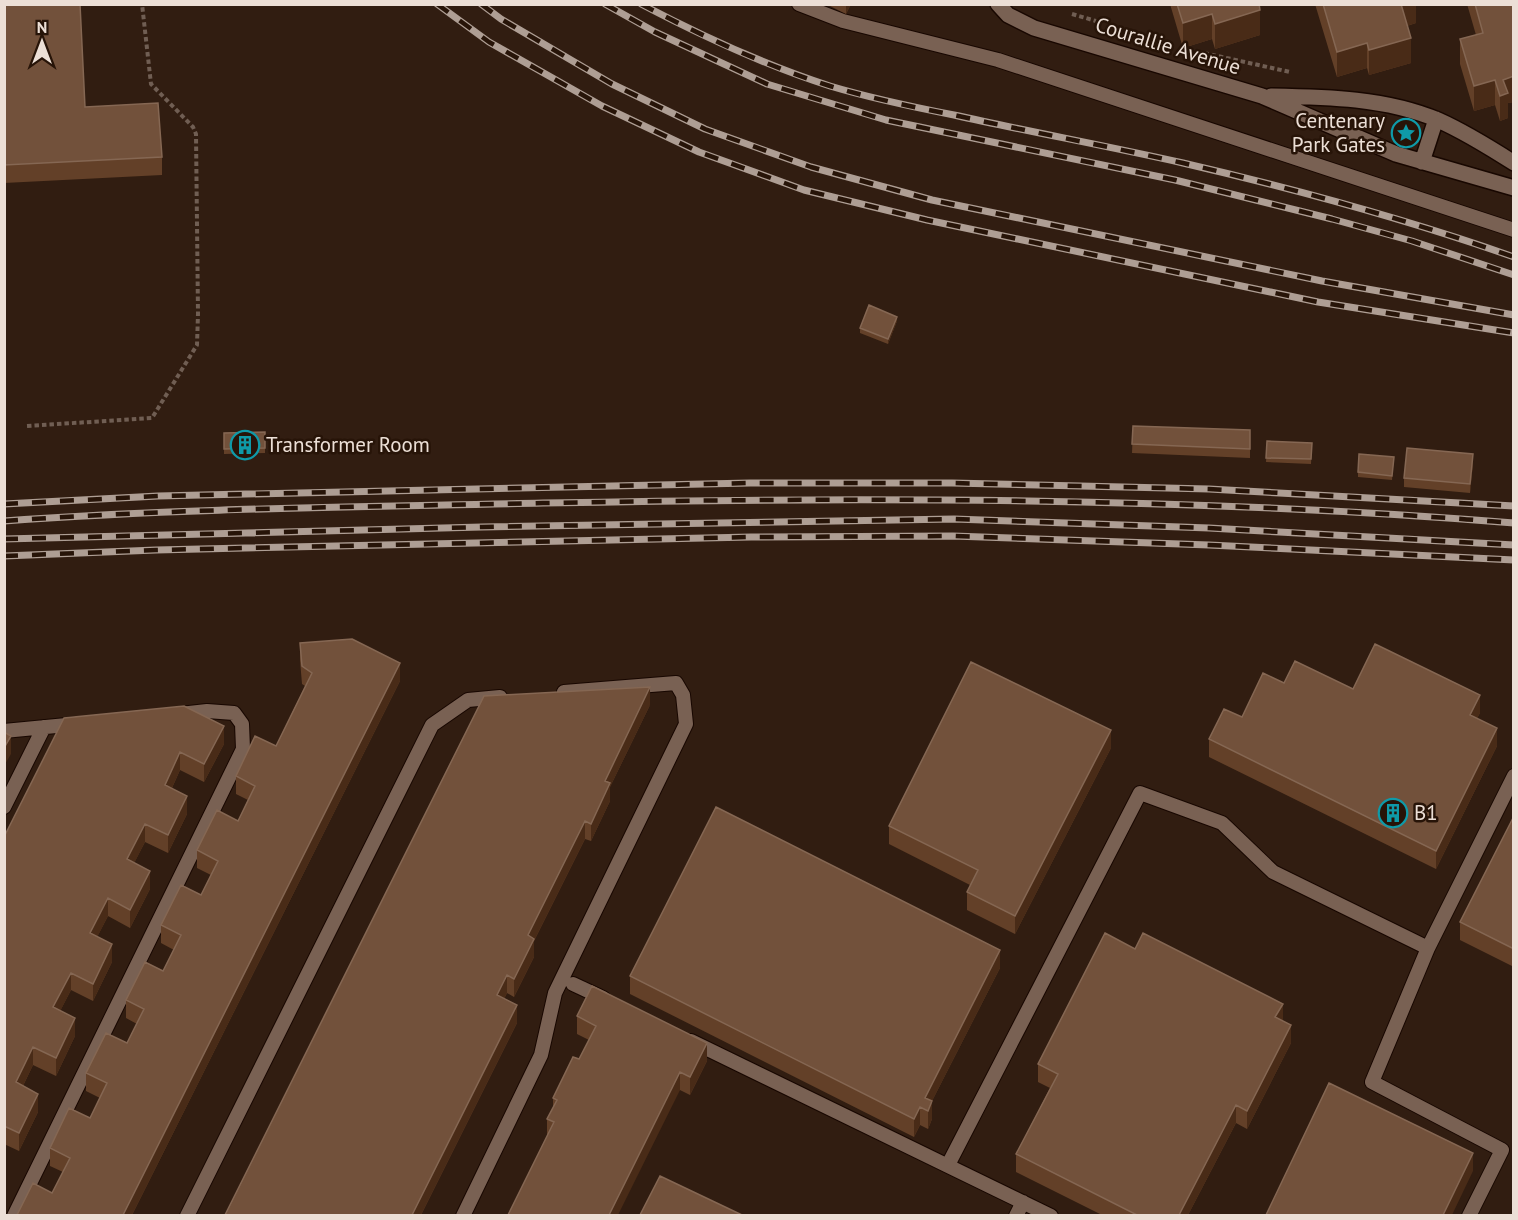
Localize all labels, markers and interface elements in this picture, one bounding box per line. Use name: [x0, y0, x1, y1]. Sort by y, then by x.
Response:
street label: Courallie Avenue: [1092, 11, 1244, 80]
north arrow: [12, 12, 72, 72]
text: N: [37, 17, 47, 37]
place label: Centenary Park Gates: [1292, 107, 1385, 158]
place icon: Centenary Park Gates: [1390, 117, 1422, 149]
building icon: Transformer Room: [229, 429, 261, 461]
place label: Transformer Room: [266, 431, 430, 458]
building icon: B1: [1377, 797, 1409, 829]
place label: B1: [1414, 799, 1438, 826]

